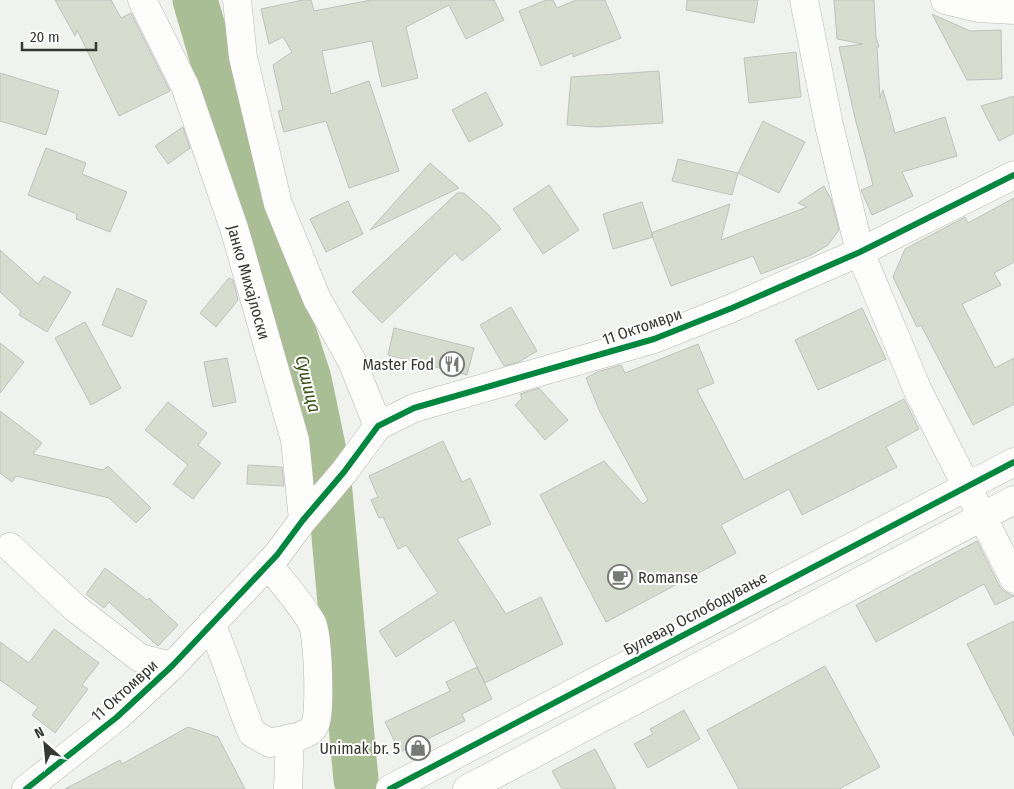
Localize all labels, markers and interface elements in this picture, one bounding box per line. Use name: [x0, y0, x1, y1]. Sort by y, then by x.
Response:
scale bar: [22, 20, 96, 52]
text: 20 m: [30, 28, 60, 46]
street label: Јанко Михајлоски: [223, 223, 274, 342]
street label: 11 Октомври: [600, 304, 684, 349]
restaurant icon: Master Fod: [439, 351, 465, 377]
water label: Сушица: [290, 353, 326, 415]
place label: Master Fod: [362, 355, 434, 374]
cafe icon: Romanse: [607, 564, 633, 590]
street label: Булевар Ослободување: [620, 567, 770, 659]
place label: Romanse: [638, 568, 698, 587]
street label: 11 Октомври: [87, 656, 162, 725]
north arrow: [20, 719, 70, 769]
text: N: [32, 723, 47, 742]
shop icon: Unimak br. 5: [405, 735, 431, 761]
place label: Unimak br. 5: [319, 739, 400, 758]

